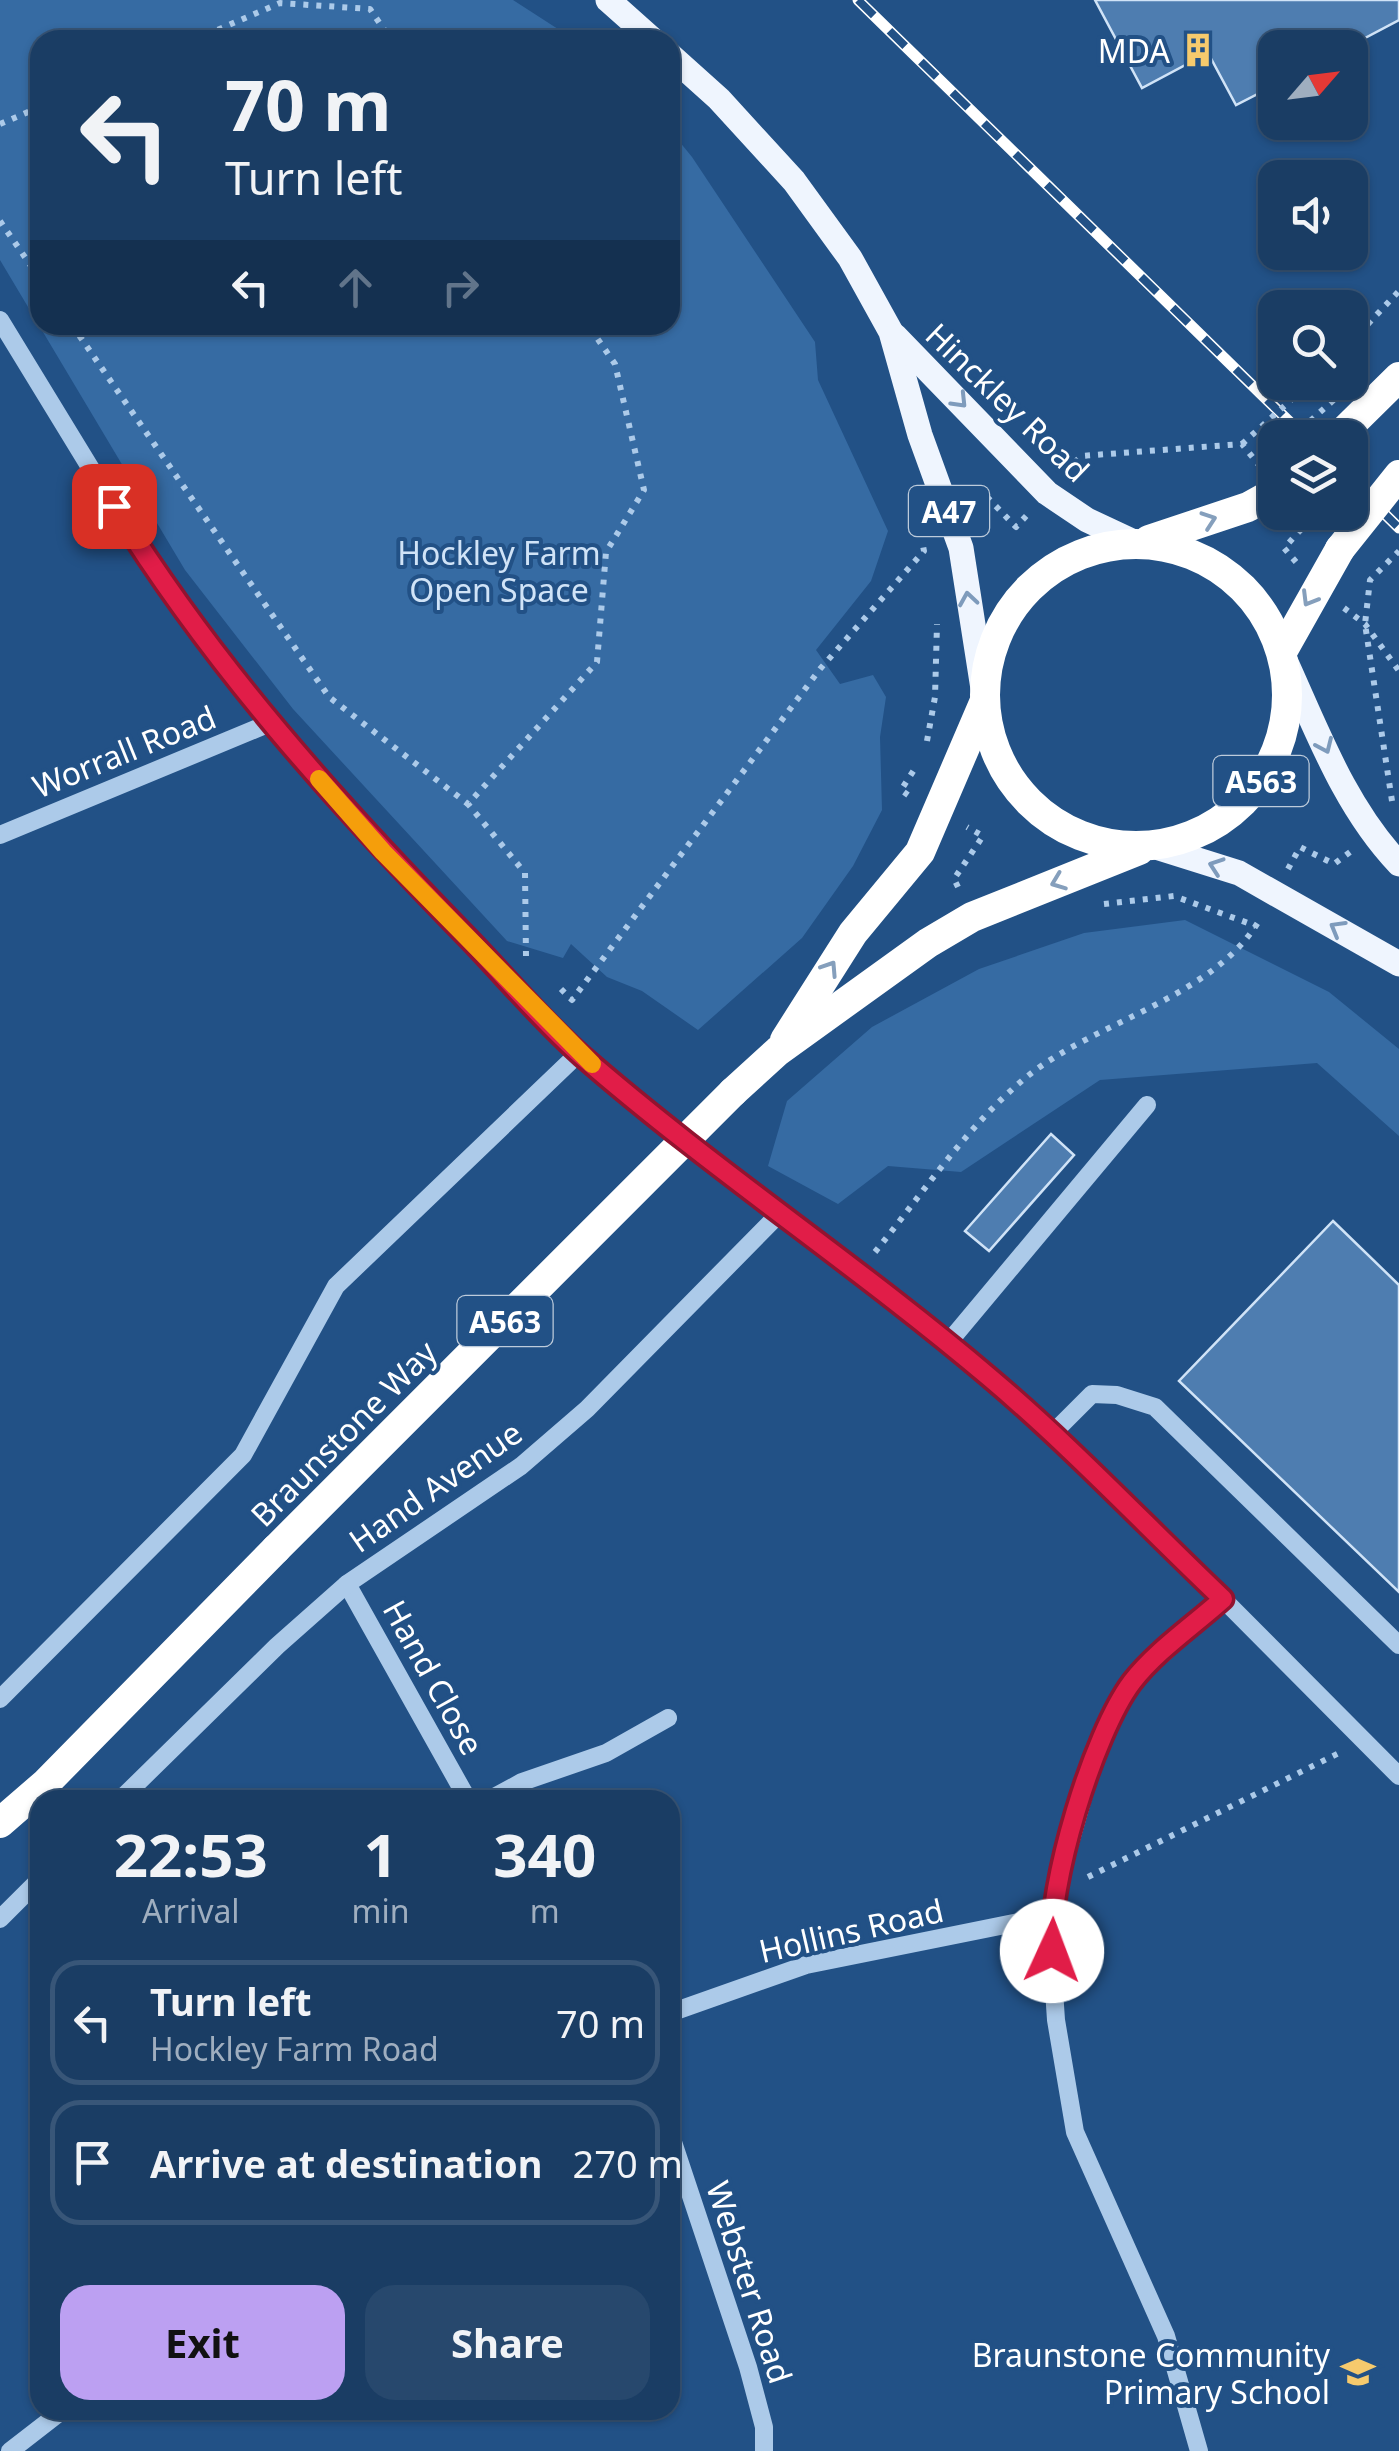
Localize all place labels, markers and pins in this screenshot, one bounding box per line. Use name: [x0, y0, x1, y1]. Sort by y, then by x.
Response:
place label: MDA: [1098, 29, 1171, 72]
building icon: MDA: [1179, 31, 1217, 69]
pin: [72, 464, 157, 549]
place label: Braunstone Community Primary School: [972, 2333, 1331, 2413]
school or university icon: Braunstone Community Primary School: [1339, 2353, 1377, 2391]

